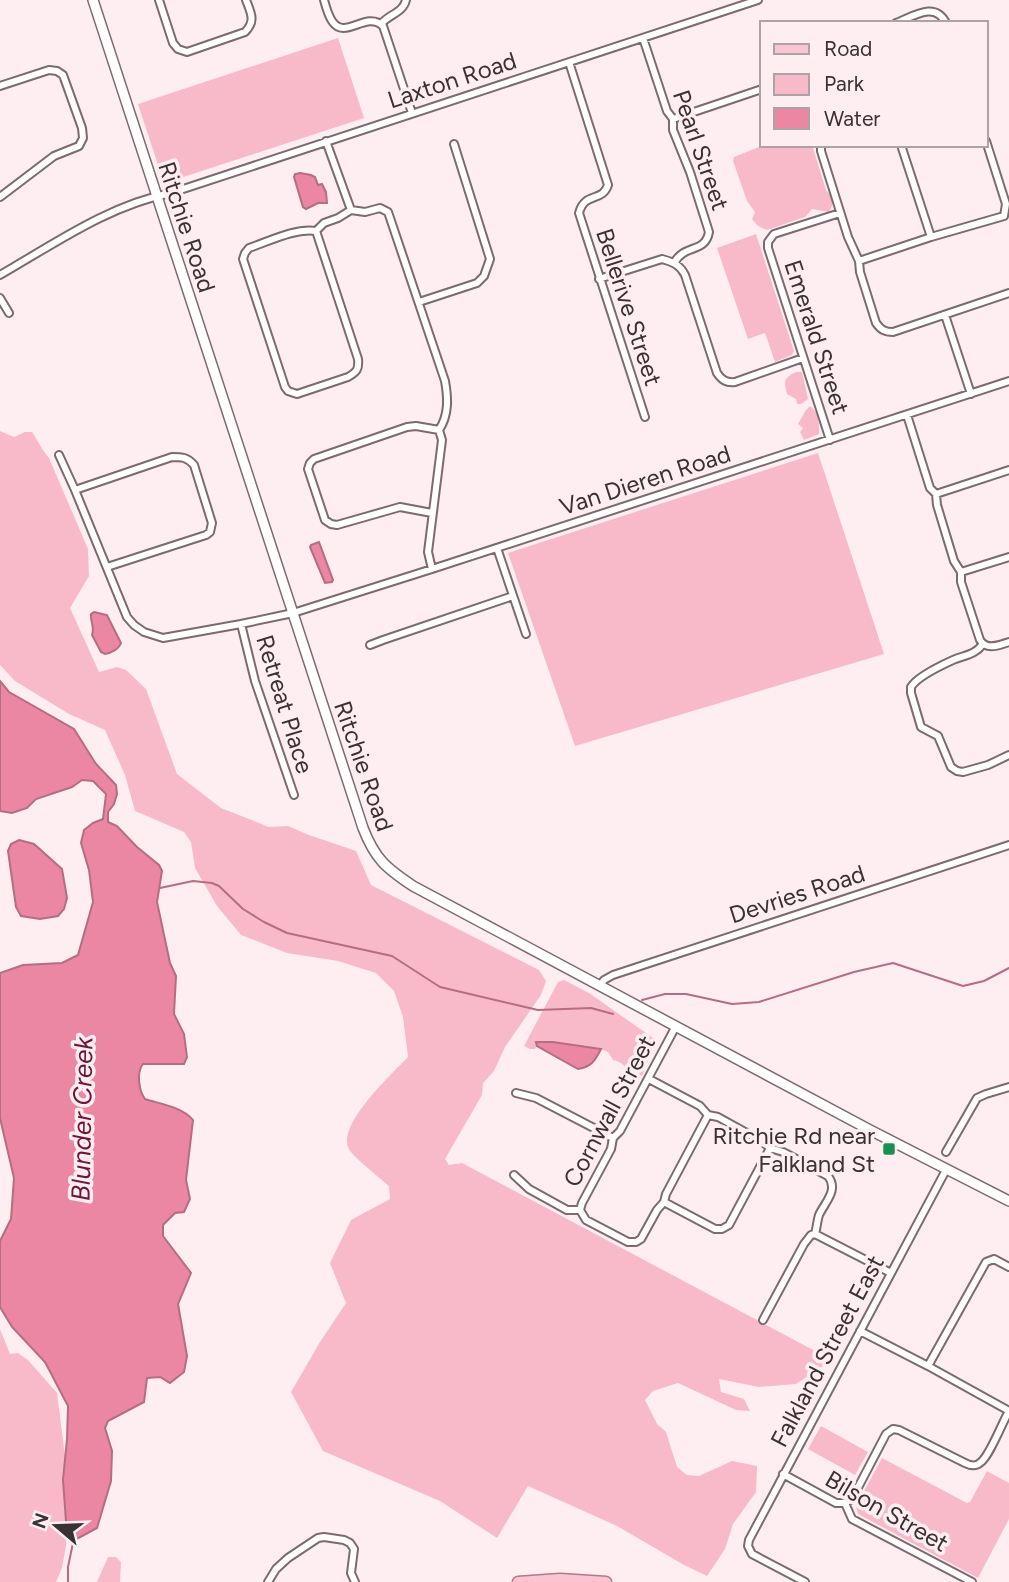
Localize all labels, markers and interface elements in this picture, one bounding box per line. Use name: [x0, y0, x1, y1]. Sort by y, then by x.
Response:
legend: [760, 21, 988, 147]
text: Road: [824, 36, 872, 61]
street label: Laxton Road: [384, 46, 520, 114]
text: Park: [824, 71, 865, 96]
street label: Pearl Street: [667, 86, 735, 214]
text: Water: [824, 106, 880, 131]
street label: Ritchie Road: [152, 158, 222, 296]
street label: Bellerive Street: [590, 225, 668, 389]
street label: Emerald Street: [778, 256, 856, 418]
street label: Van Dieren Road: [556, 439, 734, 521]
street label: Retreat Place: [250, 631, 320, 777]
street label: Ritchie Road: [328, 697, 400, 835]
street label: Devries Road: [726, 858, 868, 930]
street label: Cornwall Street: [557, 1030, 661, 1192]
water label: Blunder Creek: [65, 1035, 99, 1201]
place label: Ritchie Rd near Falkland St: [713, 1121, 875, 1178]
marker: Ritchie Rd near Falkland St: [881, 1141, 897, 1157]
street label: Falkland Street East: [764, 1250, 890, 1452]
street label: Bilson Street: [820, 1464, 954, 1558]
north arrow: [21, 1491, 91, 1561]
text: N: [27, 1510, 54, 1531]

